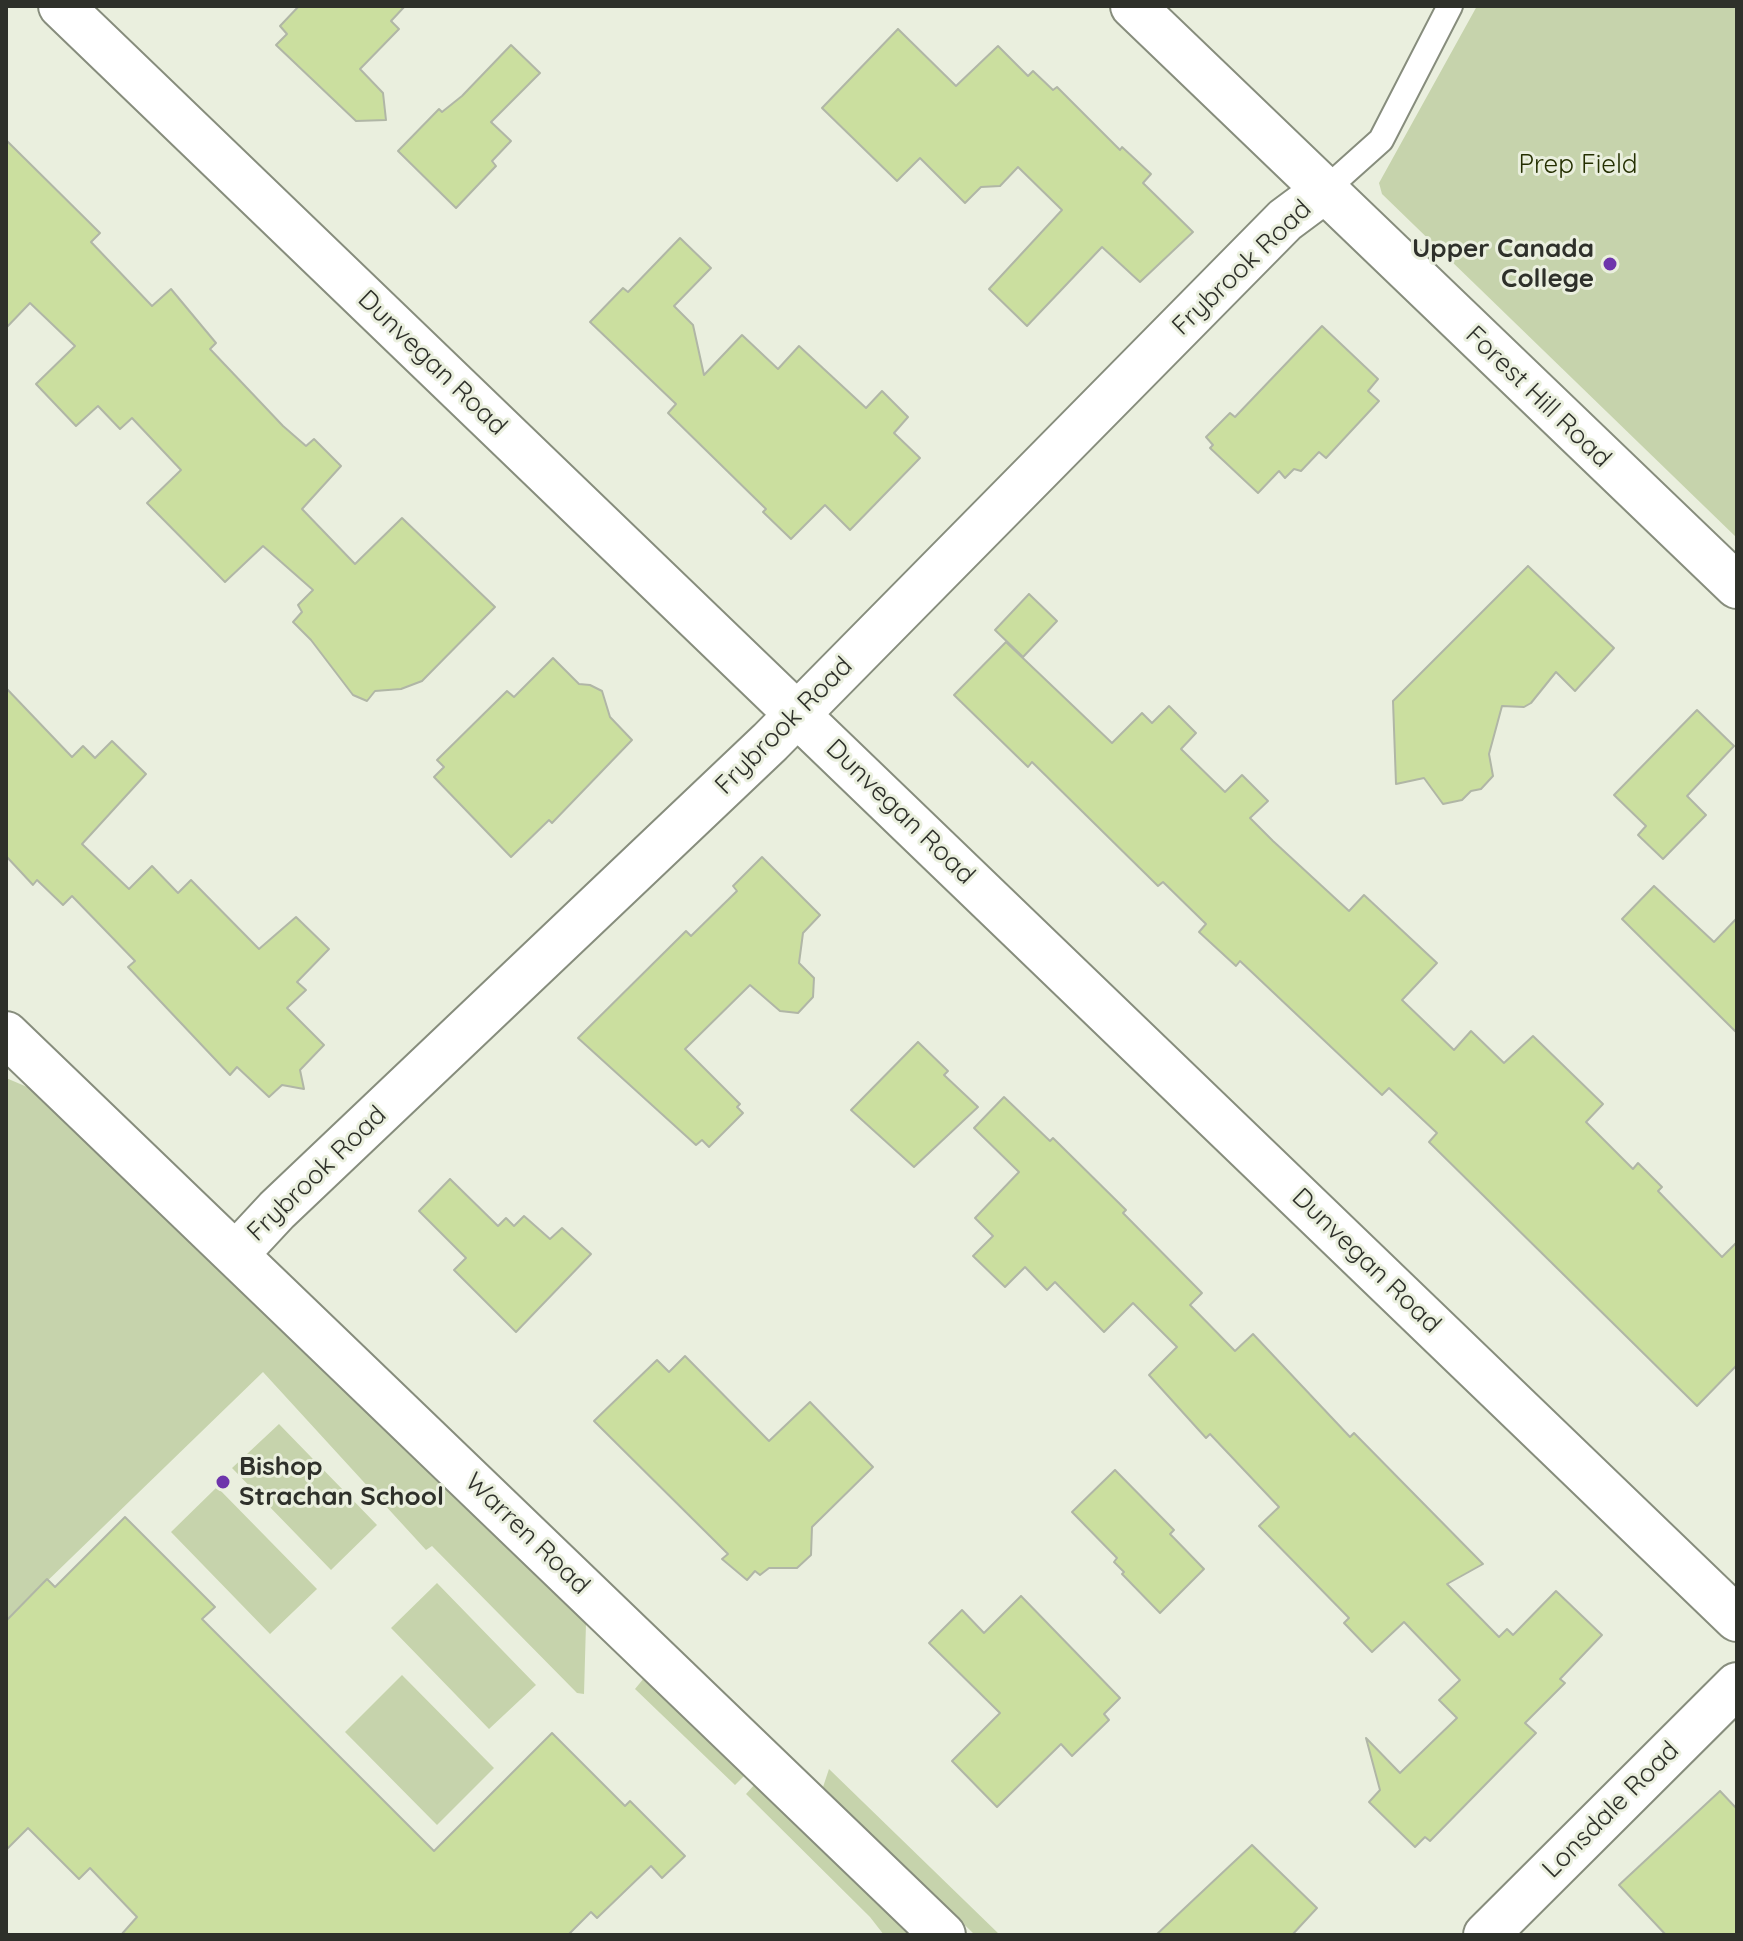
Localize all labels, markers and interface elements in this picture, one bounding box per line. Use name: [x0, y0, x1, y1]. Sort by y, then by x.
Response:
park label: Prep Field: [1519, 149, 1637, 181]
street label: Frybrook Road: [1166, 194, 1318, 342]
place label: Upper Canada College: [1412, 233, 1594, 294]
marker: Upper Canada College: [1601, 255, 1619, 273]
street label: Dunvegan Road: [351, 284, 513, 442]
street label: Forest Hill Road: [1459, 320, 1617, 474]
street label: Frybrook Road: [709, 651, 859, 801]
street label: Dunvegan Road: [819, 733, 981, 891]
street label: Frybrook Road: [241, 1100, 393, 1248]
street label: Dunvegan Road: [1285, 1182, 1447, 1340]
place label: Bishop Strachan School: [239, 1451, 444, 1512]
street label: Warren Road: [458, 1467, 596, 1601]
marker: Bishop Strachan School: [214, 1473, 232, 1491]
street label: Lonsdale Road: [1536, 1735, 1686, 1885]

